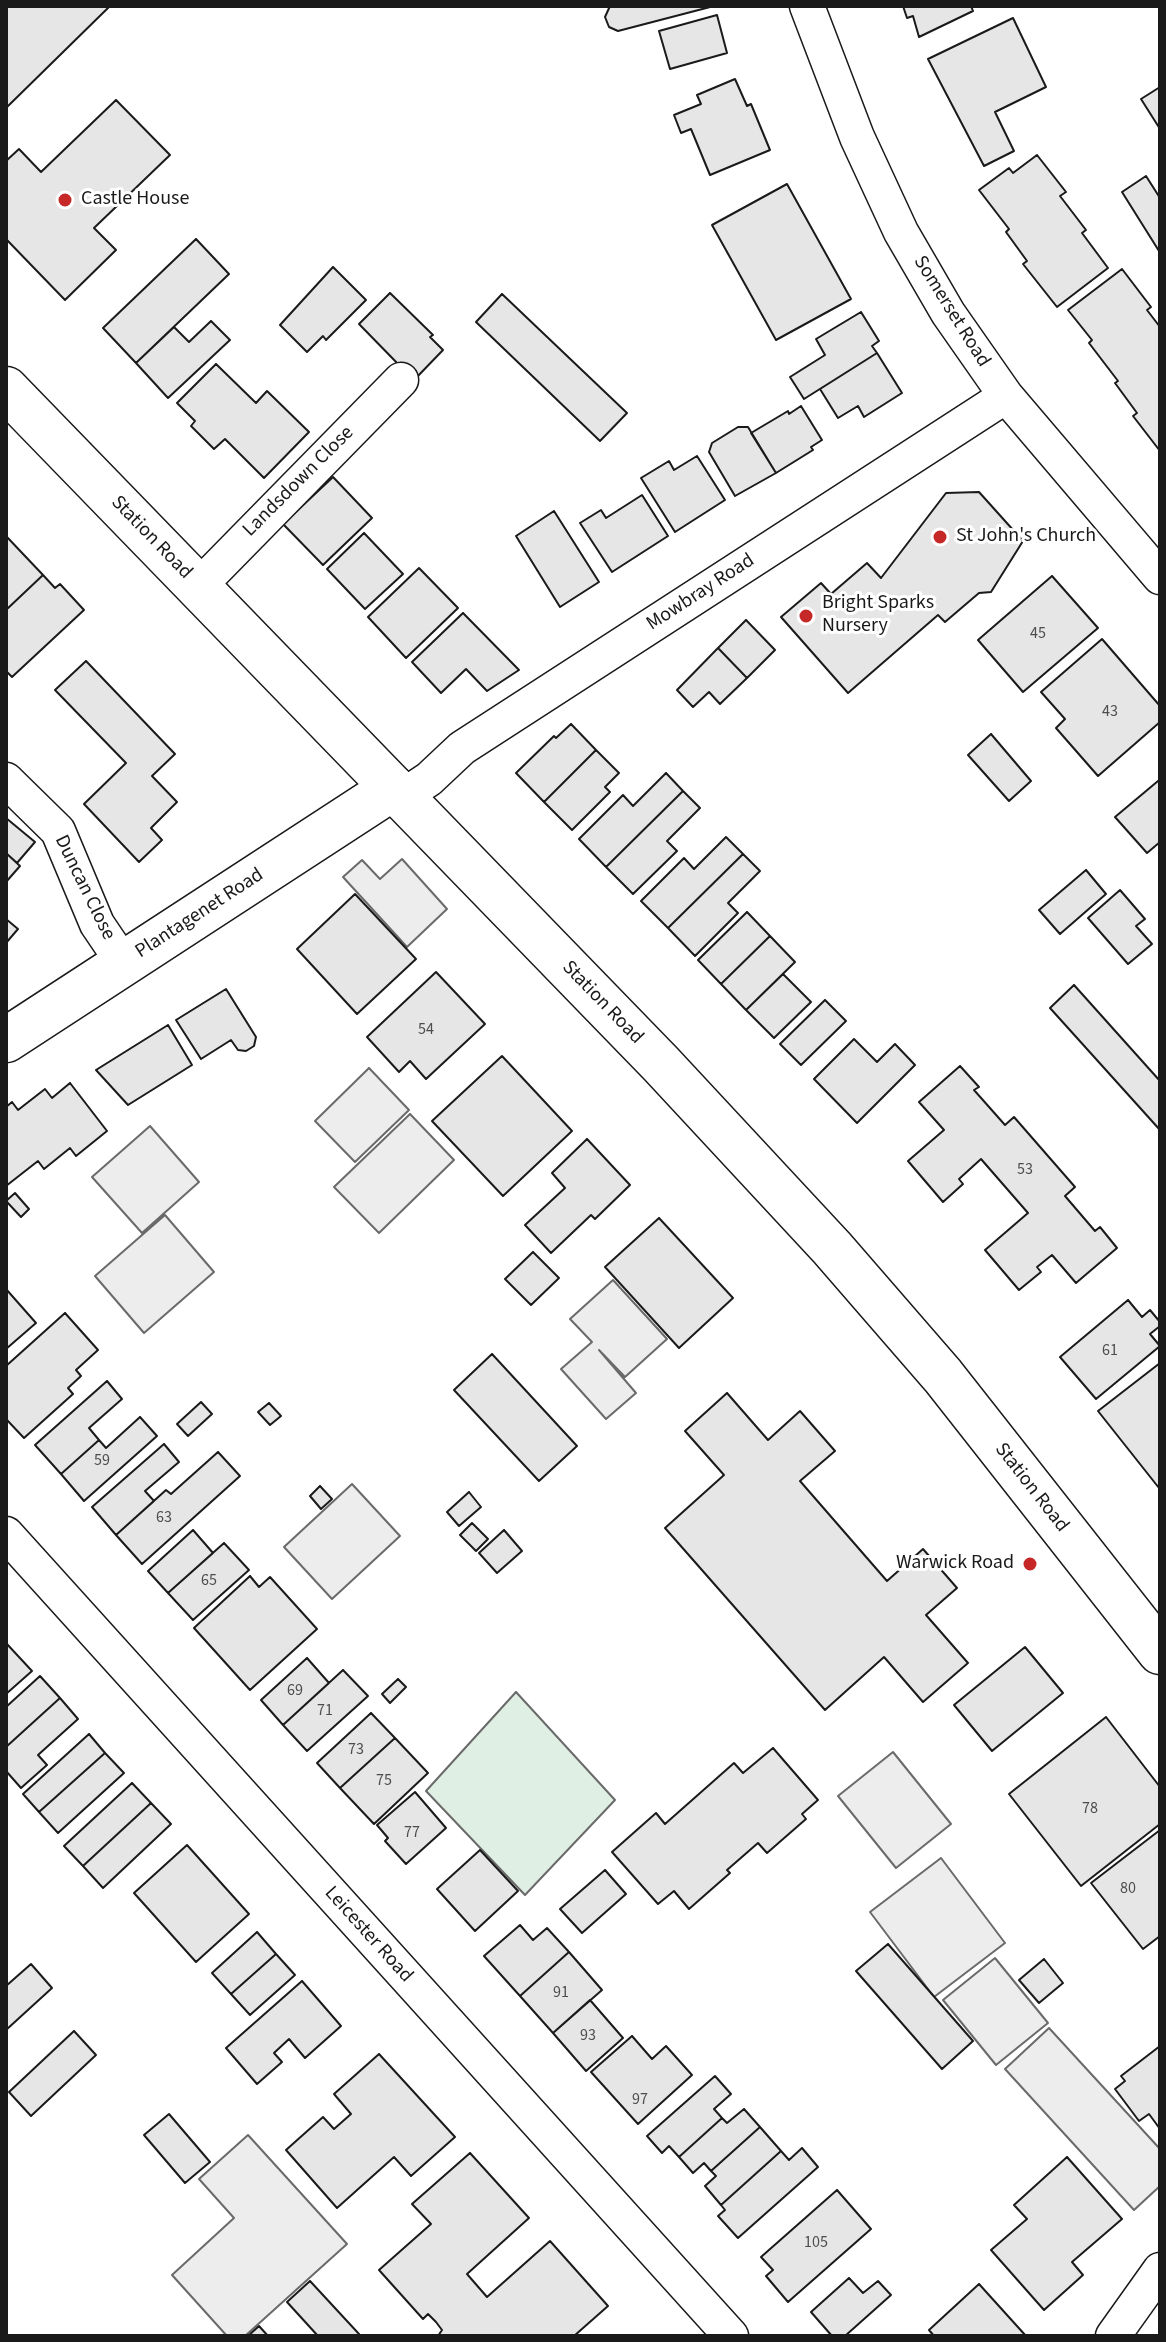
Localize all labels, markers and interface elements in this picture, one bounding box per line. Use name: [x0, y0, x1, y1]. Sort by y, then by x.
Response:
place label: Castle House: [81, 188, 189, 212]
marker: Castle House: [56, 191, 74, 209]
street label: Somerset Road: [907, 252, 995, 372]
street label: Landsdown Close: [239, 422, 359, 542]
street label: Station Road: [105, 491, 197, 585]
place label: St John's Church: [956, 525, 1096, 549]
marker: St John's Church: [931, 528, 949, 546]
street label: Mowbray Road: [643, 549, 759, 637]
place label: Bright Sparks Nursery: [822, 592, 934, 639]
marker: Bright Sparks Nursery: [797, 607, 815, 625]
house number: 45: [1030, 624, 1046, 644]
house number: 43: [1102, 702, 1118, 722]
street label: Duncan Close: [48, 832, 120, 944]
street label: Plantagenet Road: [131, 864, 269, 964]
street label: Station Road: [556, 956, 648, 1050]
house number: 54: [418, 1020, 434, 1040]
house number: 53: [1017, 1160, 1033, 1180]
house number: 61: [1102, 1341, 1118, 1361]
street label: Station Road: [989, 1439, 1073, 1537]
house number: 59: [94, 1451, 110, 1471]
house number: 63: [156, 1508, 172, 1528]
place label: Warwick Road: [896, 1552, 1014, 1576]
marker: Warwick Road: [1021, 1555, 1039, 1573]
house number: 65: [201, 1571, 217, 1591]
house number: 69: [287, 1681, 303, 1701]
house number: 71: [317, 1701, 333, 1721]
house number: 73: [348, 1740, 364, 1760]
house number: 75: [376, 1771, 392, 1791]
house number: 78: [1082, 1799, 1098, 1819]
house number: 77: [404, 1823, 420, 1843]
house number: 80: [1120, 1879, 1136, 1899]
street label: Leicester Road: [319, 1882, 417, 1988]
house number: 91: [553, 1983, 569, 2003]
house number: 93: [580, 2026, 596, 2046]
house number: 97: [632, 2090, 648, 2110]
house number: 105: [804, 2233, 828, 2253]

